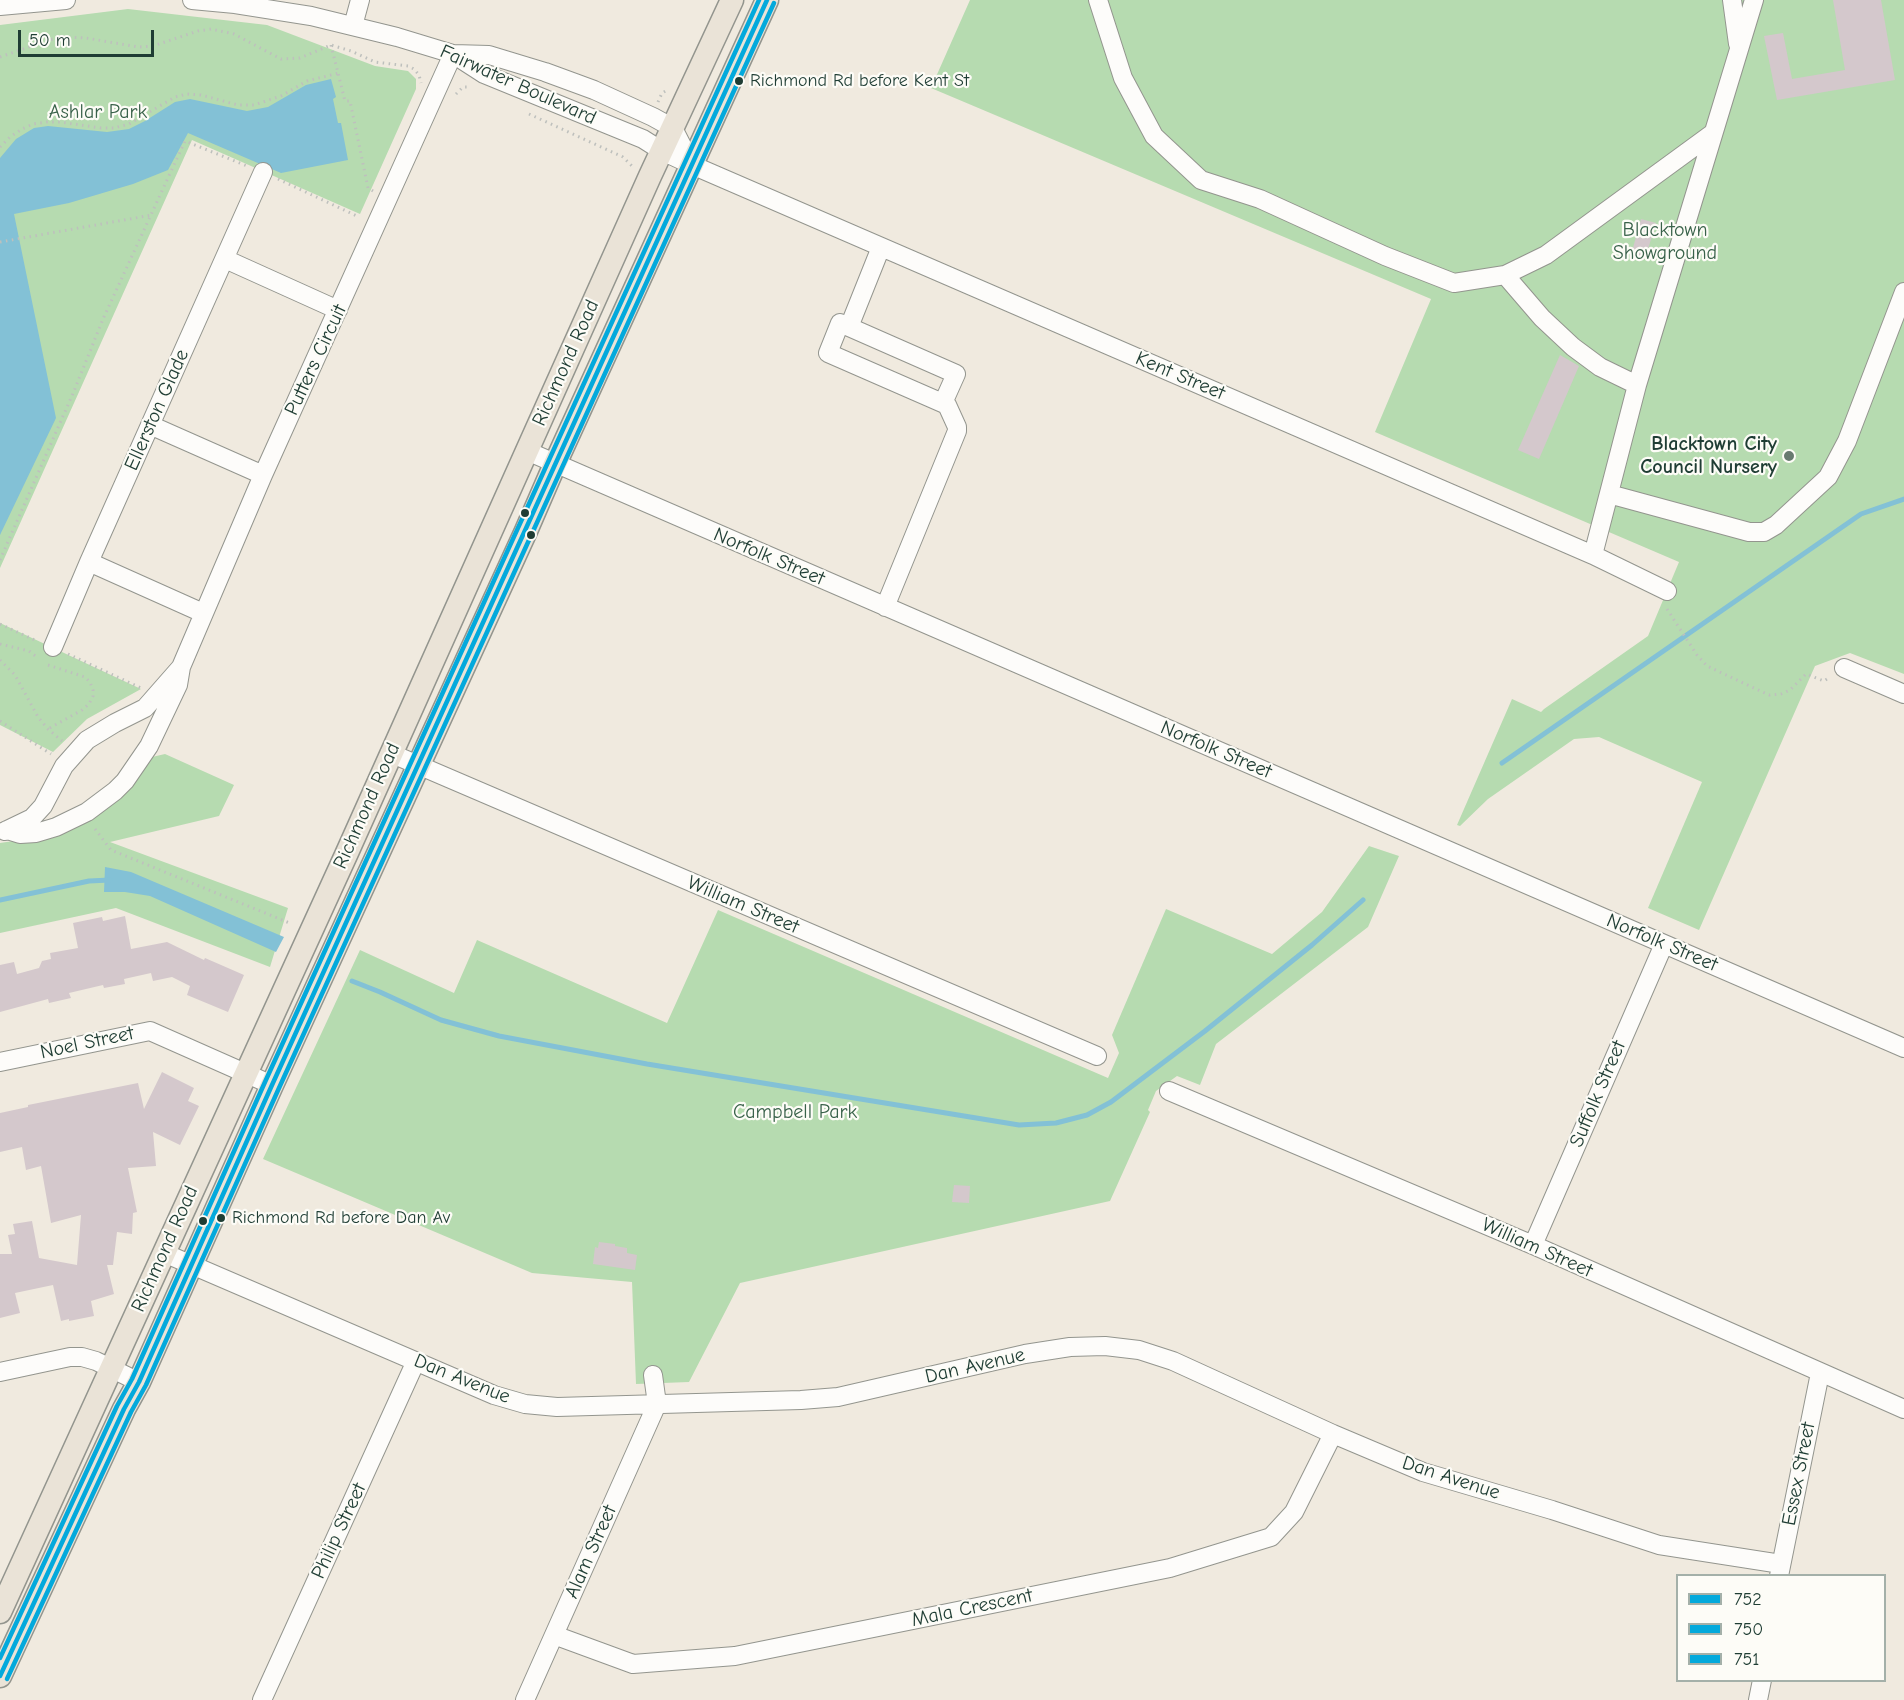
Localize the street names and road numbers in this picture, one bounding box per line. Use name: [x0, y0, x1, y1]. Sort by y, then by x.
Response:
street label: Fairwater Boulevard: [436, 40, 600, 130]
street label: Richmond Road: [527, 296, 605, 430]
street label: Putters Circuit: [280, 301, 352, 419]
street label: Ellerston Glade: [120, 346, 194, 474]
street label: Kent Street: [1132, 346, 1228, 406]
street label: Norfolk Street: [710, 523, 828, 591]
street label: Norfolk Street: [1157, 716, 1275, 784]
street label: Richmond Road: [328, 739, 406, 873]
street label: William Street: [684, 871, 802, 939]
street label: Norfolk Street: [1603, 909, 1721, 977]
street label: Noel Street: [38, 1021, 136, 1065]
street label: Suffolk Street: [1565, 1037, 1631, 1151]
street label: Richmond Road: [126, 1182, 204, 1316]
street label: William Street: [1478, 1213, 1596, 1283]
street label: Dan Avenue: [923, 1343, 1027, 1389]
street label: Dan Avenue: [410, 1349, 514, 1409]
street label: Essex Street: [1777, 1420, 1821, 1528]
street label: Dan Avenue: [1399, 1451, 1503, 1505]
street label: Philip Street: [306, 1479, 372, 1583]
street label: Alam Street: [560, 1502, 622, 1602]
street label: Mala Crescent: [909, 1583, 1035, 1633]

